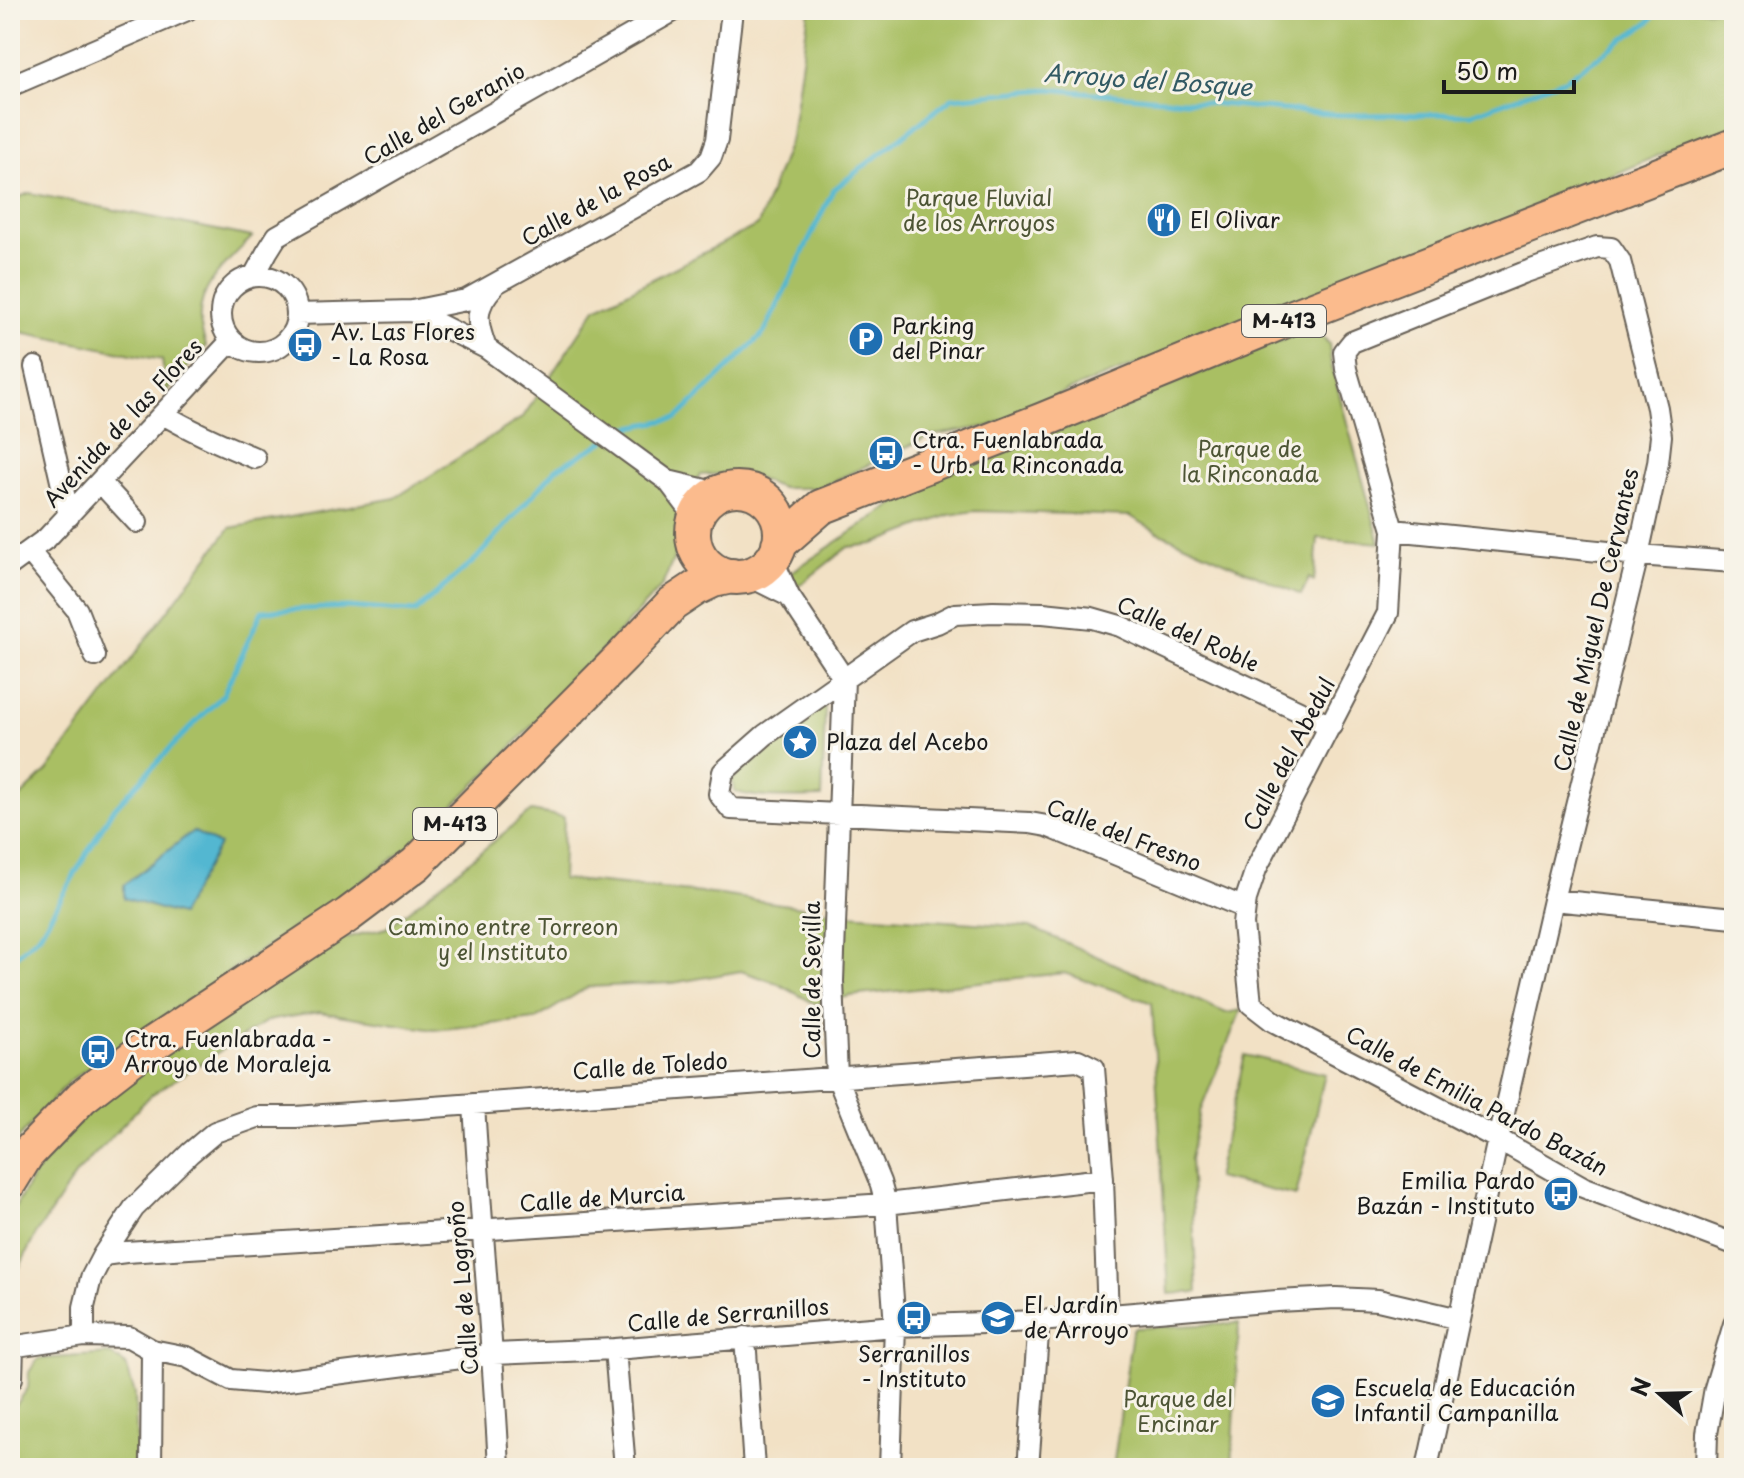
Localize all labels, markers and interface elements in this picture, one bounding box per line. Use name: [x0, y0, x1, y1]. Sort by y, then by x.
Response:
scale bar: [1444, 44, 1574, 94]
text: 50 m: [1456, 52, 1518, 88]
street label: Calle del Geranio: [356, 53, 530, 172]
water label: Arroyo del Bosque: [1043, 54, 1254, 104]
street label: Calle de la Rosa: [515, 144, 676, 253]
park label: Parque Fluvial de los Arroyos: [903, 180, 1055, 238]
restaurant icon: El Olivar: [1145, 201, 1183, 239]
place label: El Olivar: [1190, 202, 1280, 235]
road number: M-413: [1242, 305, 1326, 337]
place label: Parking del Pinar: [892, 308, 985, 366]
place label: Av. Las Flores - La Rosa: [331, 314, 475, 372]
parking icon: Parking del Pinar: [847, 320, 885, 358]
bus stop icon: Av. Las Flores - La Rosa: [286, 326, 324, 364]
street label: Avenida de las Flores: [35, 330, 209, 514]
place label: Ctra. Fuenlabrada - Urb. La Rinconada: [912, 422, 1124, 480]
park label: Parque de la Rinconada: [1181, 431, 1319, 489]
bus stop icon: Ctra. Fuenlabrada - Urb. La Rinconada: [867, 434, 905, 472]
street label: Calle de Miguel De Cervantes: [1544, 465, 1646, 775]
street label: Calle del Roble: [1112, 586, 1265, 679]
street label: Calle del Abedul: [1233, 671, 1342, 836]
place icon: Plaza del Acebo: [781, 723, 819, 761]
place label: Plaza del Acebo: [826, 724, 988, 757]
street label: Calle del Fresno: [1042, 789, 1207, 878]
road number: M-413: [413, 808, 497, 840]
street label: Calle de Sevilla: [794, 901, 827, 1059]
park label: Camino entre Torreon y el Instituto: [387, 909, 619, 967]
street label: Calle de Emilia Pardo Bazán: [1341, 1016, 1615, 1183]
place label: Ctra. Fuenlabrada - Arroyo de Moraleja: [124, 1021, 332, 1079]
bus stop icon: Ctra. Fuenlabrada - Arroyo de Moraleja: [79, 1033, 117, 1071]
street label: Calle de Toledo: [571, 1043, 729, 1086]
place label: Emilia Pardo Bazán - Instituto: [1356, 1163, 1535, 1221]
street label: Calle de Murcia: [518, 1174, 686, 1219]
bus stop icon: Emilia Pardo Bazán - Instituto: [1542, 1175, 1580, 1213]
street label: Calle de Logroño: [437, 1199, 486, 1377]
place label: El Jardín de Arroyo: [1024, 1287, 1129, 1345]
street label: Calle de Serranillos: [626, 1288, 830, 1339]
bus stop icon: Serranillos - Instituto: [895, 1299, 933, 1337]
school or university icon: El Jardín de Arroyo: [979, 1299, 1017, 1337]
place label: Serranillos - Instituto: [858, 1336, 970, 1394]
north arrow: [1620, 1354, 1700, 1434]
place label: Escuela de Educación Infantil Campanilla: [1354, 1370, 1576, 1428]
text: N: [1621, 1373, 1658, 1400]
park label: Parque del Encinar: [1123, 1381, 1233, 1439]
school or university icon: Escuela de Educación Infantil Campanilla: [1309, 1382, 1347, 1420]

